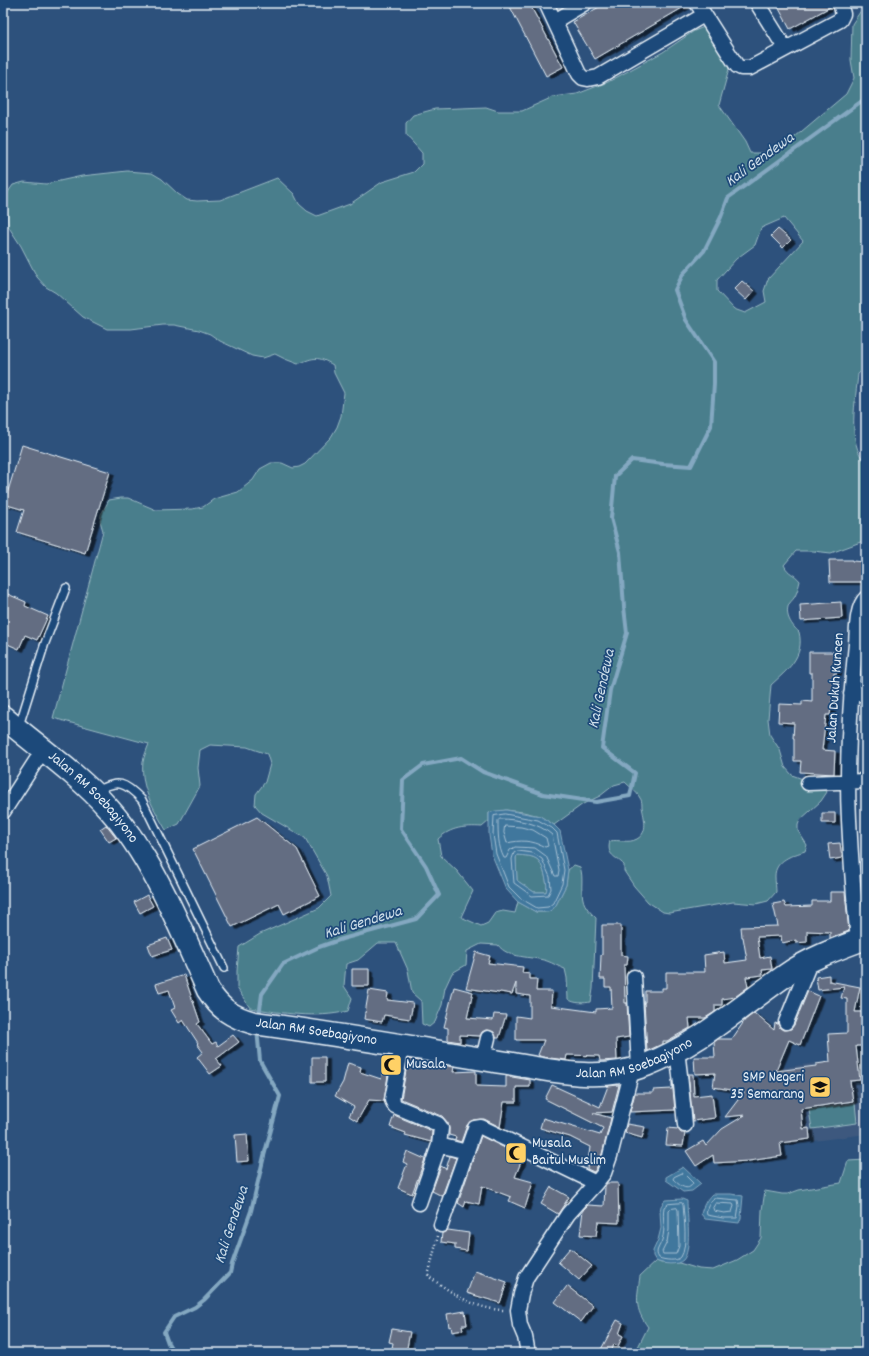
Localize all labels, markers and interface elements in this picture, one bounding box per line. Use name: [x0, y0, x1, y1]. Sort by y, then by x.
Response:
water label: Kali Gendewa: [721, 126, 800, 193]
street label: Jalan Dukuh Kuncen: [821, 632, 851, 744]
water label: Kali Gendewa: [582, 646, 622, 731]
street label: Jalan RM Soebagiyono: [43, 746, 144, 848]
water label: Kali Gendewa: [321, 900, 406, 946]
street label: Jalan RM Soebagiyono: [254, 1012, 379, 1052]
street label: Jalan RM Soebagiyono: [575, 1032, 698, 1085]
mosque icon: Musala: [378, 1052, 404, 1078]
place label: Musala: [406, 1054, 446, 1076]
place label: SMP Negeri 35 Semarang: [730, 1067, 804, 1106]
school or university icon: SMP Negeri 35 Semarang: [807, 1074, 833, 1100]
place label: Musala Baitul Muslim: [532, 1133, 606, 1172]
mosque icon: Musala Baitul Muslim: [503, 1140, 529, 1166]
water label: Kali Gendewa: [209, 1182, 256, 1267]

